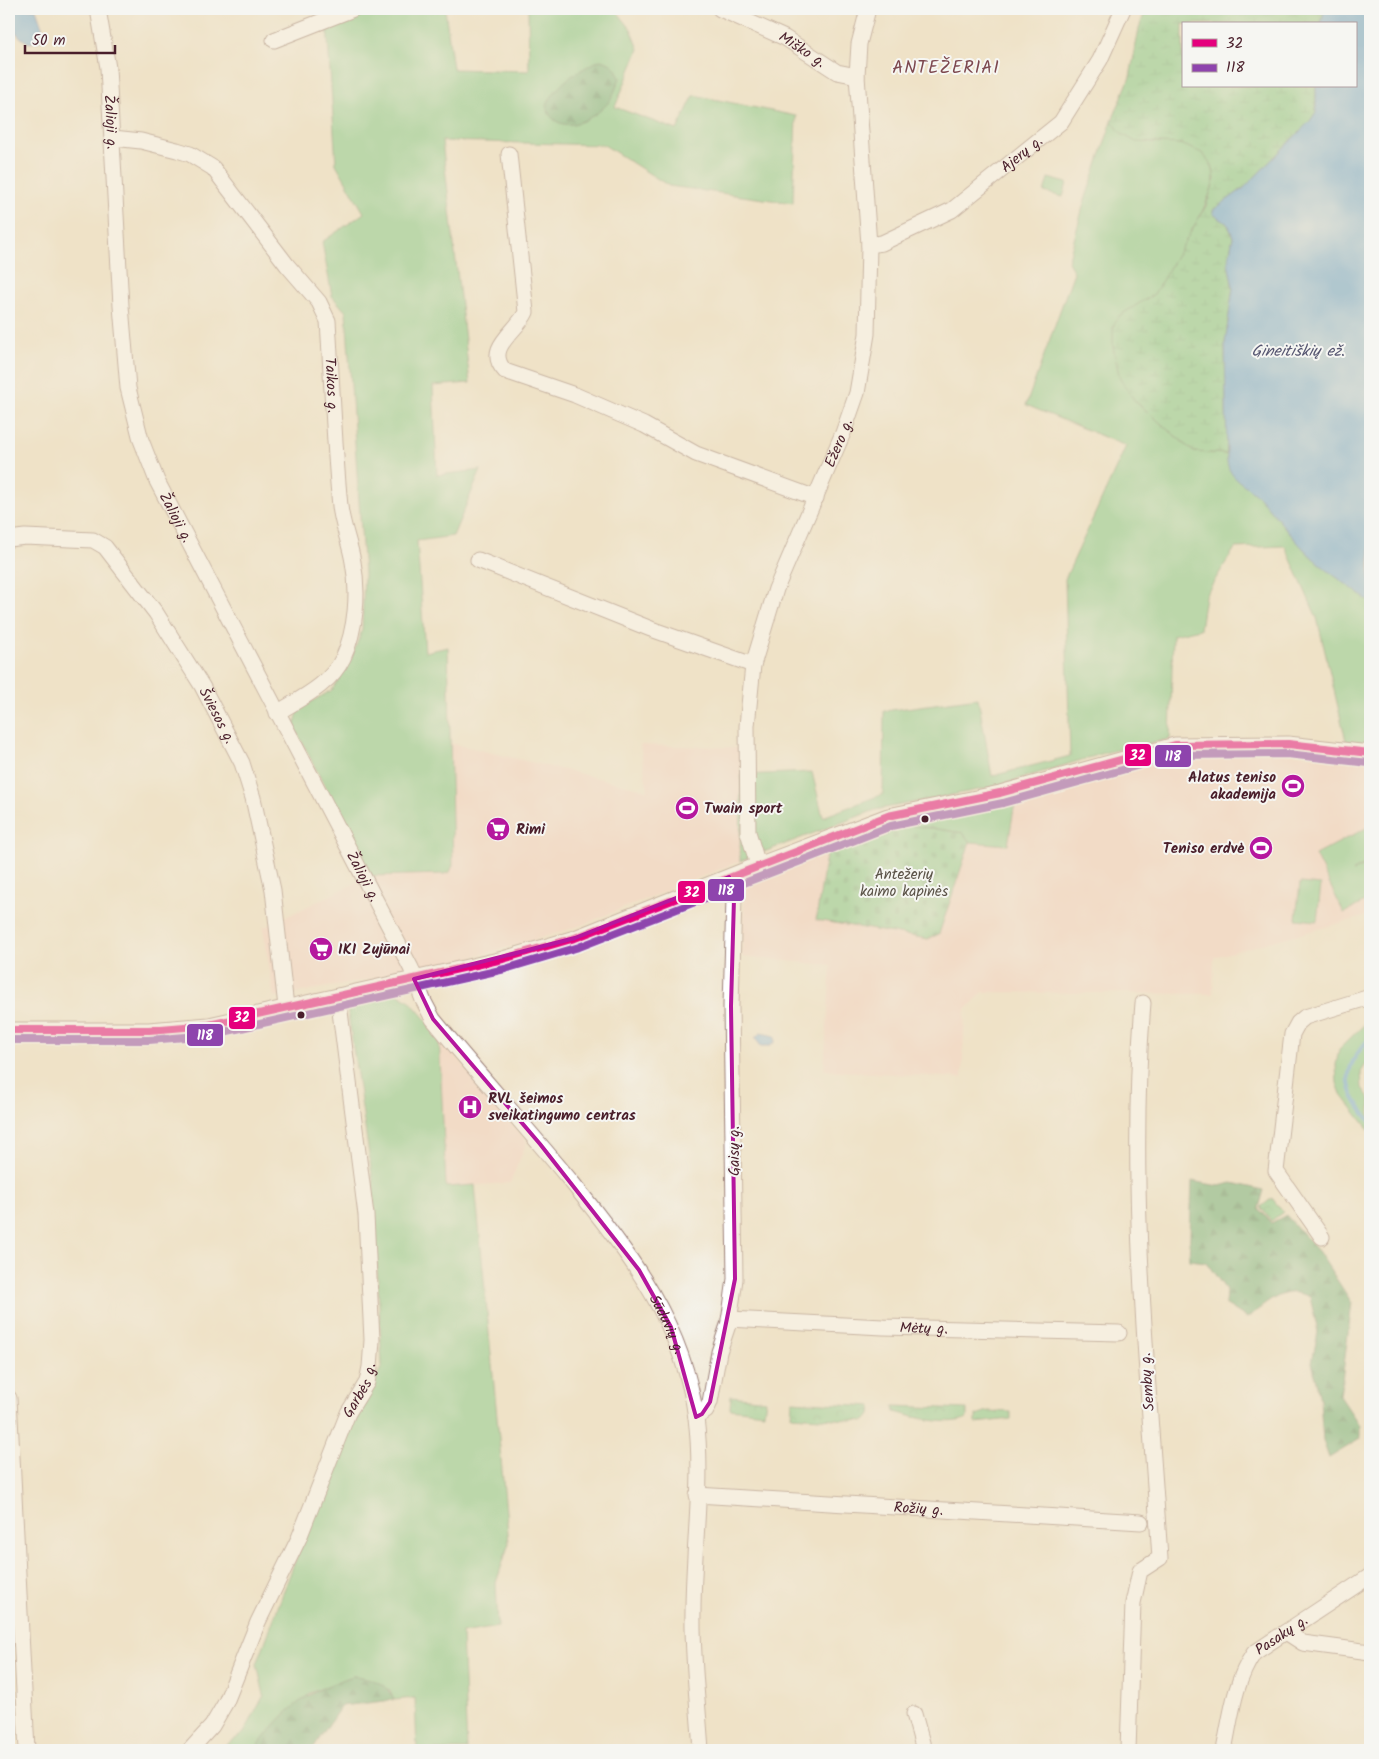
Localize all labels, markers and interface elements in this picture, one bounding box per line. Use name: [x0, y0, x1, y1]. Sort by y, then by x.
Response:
scale bar: [25, 22, 115, 54]
legend: [1182, 22, 1356, 88]
street label: Miško g.: [773, 26, 830, 75]
text: 50 m: [32, 29, 66, 53]
text: 32: [1226, 32, 1243, 56]
district label: ANTEŽERIAI: [892, 54, 1000, 83]
text: 118: [1226, 56, 1245, 80]
street label: Žalioji g.: [96, 94, 123, 150]
street label: Ajerų g.: [996, 130, 1049, 179]
water label: Gineitiškių ež.: [1251, 339, 1345, 364]
street label: Taikos g.: [317, 357, 344, 414]
street label: Ežero g.: [819, 416, 860, 471]
street label: Žalioji g.: [152, 488, 198, 547]
street label: Šviesos g.: [192, 683, 241, 748]
line badge: 32: [1124, 743, 1152, 767]
line badge: 118: [1154, 744, 1192, 768]
text: 32: [1129, 745, 1146, 767]
text: 118: [1165, 746, 1182, 768]
place label: Alatus teniso akademija: [1188, 766, 1276, 807]
sports icon: Alatus teniso akademija: [1280, 773, 1306, 799]
sports icon: Twain sport: [674, 795, 700, 821]
place label: Twain sport: [704, 797, 783, 821]
unlabelled marker: [920, 814, 930, 824]
supermarket icon: Rimi: [485, 816, 511, 842]
place label: Rimi: [516, 818, 546, 842]
sports icon: Teniso erdvė: [1248, 835, 1274, 861]
place label: Teniso erdvė: [1163, 837, 1244, 861]
street label: Žalioji g.: [339, 847, 386, 907]
park label: Antežerių kaimo kapinės: [860, 863, 949, 904]
line badge: 118: [707, 878, 745, 902]
line badge: 32: [677, 880, 706, 904]
text: 118: [718, 880, 735, 902]
text: 32: [683, 882, 700, 904]
supermarket icon: IKI Zujūnai: [308, 936, 334, 962]
place label: IKI Zujūnai: [338, 938, 411, 962]
line badge: 32: [228, 1006, 256, 1030]
text: 32: [233, 1007, 250, 1029]
unlabelled marker: [296, 1010, 306, 1020]
line badge: 118: [186, 1023, 224, 1047]
text: 118: [197, 1025, 214, 1047]
place label: RVL šeimos sveikatingumo centras: [488, 1087, 636, 1128]
hospital icon: RVL šeimos sveikatingumo centras: [457, 1094, 483, 1120]
street label: Gaisų g.: [723, 1126, 747, 1176]
street label: Sūduvių g.: [642, 1290, 691, 1358]
street label: Mėtų g.: [899, 1316, 948, 1342]
street label: Sembų g.: [1134, 1352, 1162, 1412]
street label: Garbės g.: [337, 1363, 383, 1423]
street label: Rožių g.: [893, 1496, 944, 1523]
street label: Pasakų g.: [1250, 1609, 1313, 1662]

